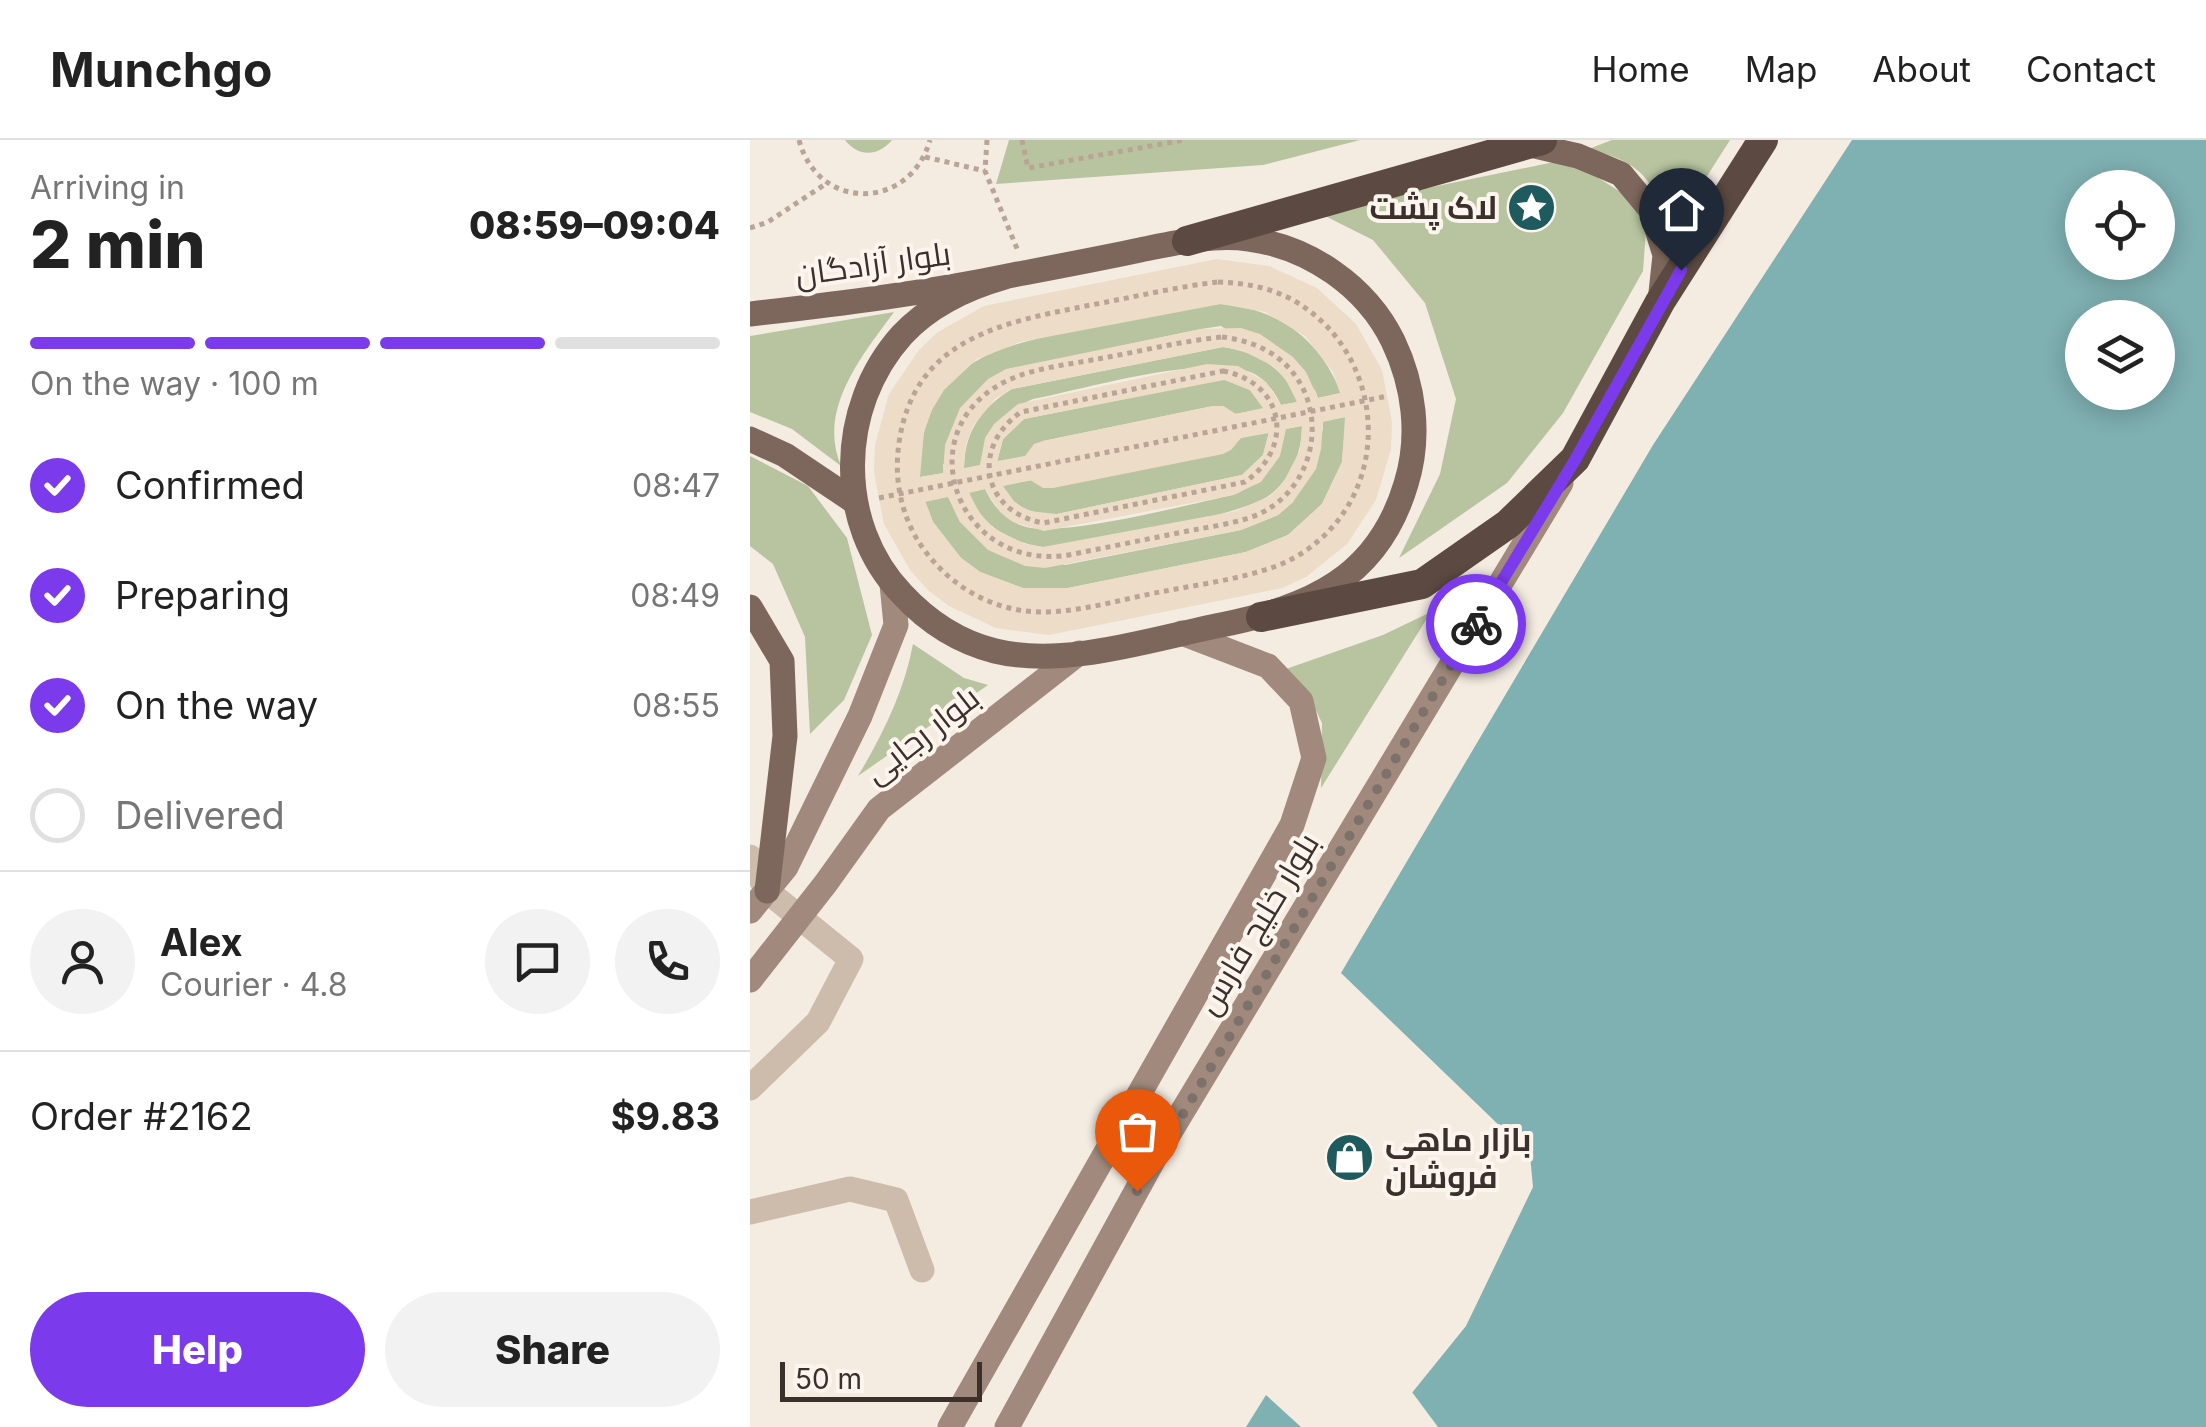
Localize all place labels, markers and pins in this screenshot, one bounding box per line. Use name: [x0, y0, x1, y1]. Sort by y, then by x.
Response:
pin: [1639, 168, 1724, 271]
place icon: لاک پشت: [1506, 182, 1558, 234]
place label: لاک پشت: [1369, 188, 1497, 231]
pin: [1095, 1089, 1180, 1192]
place label: بازار ماهی فروشان: [1385, 1120, 1532, 1196]
shop icon: بازار ماهی فروشان: [1324, 1132, 1376, 1184]

